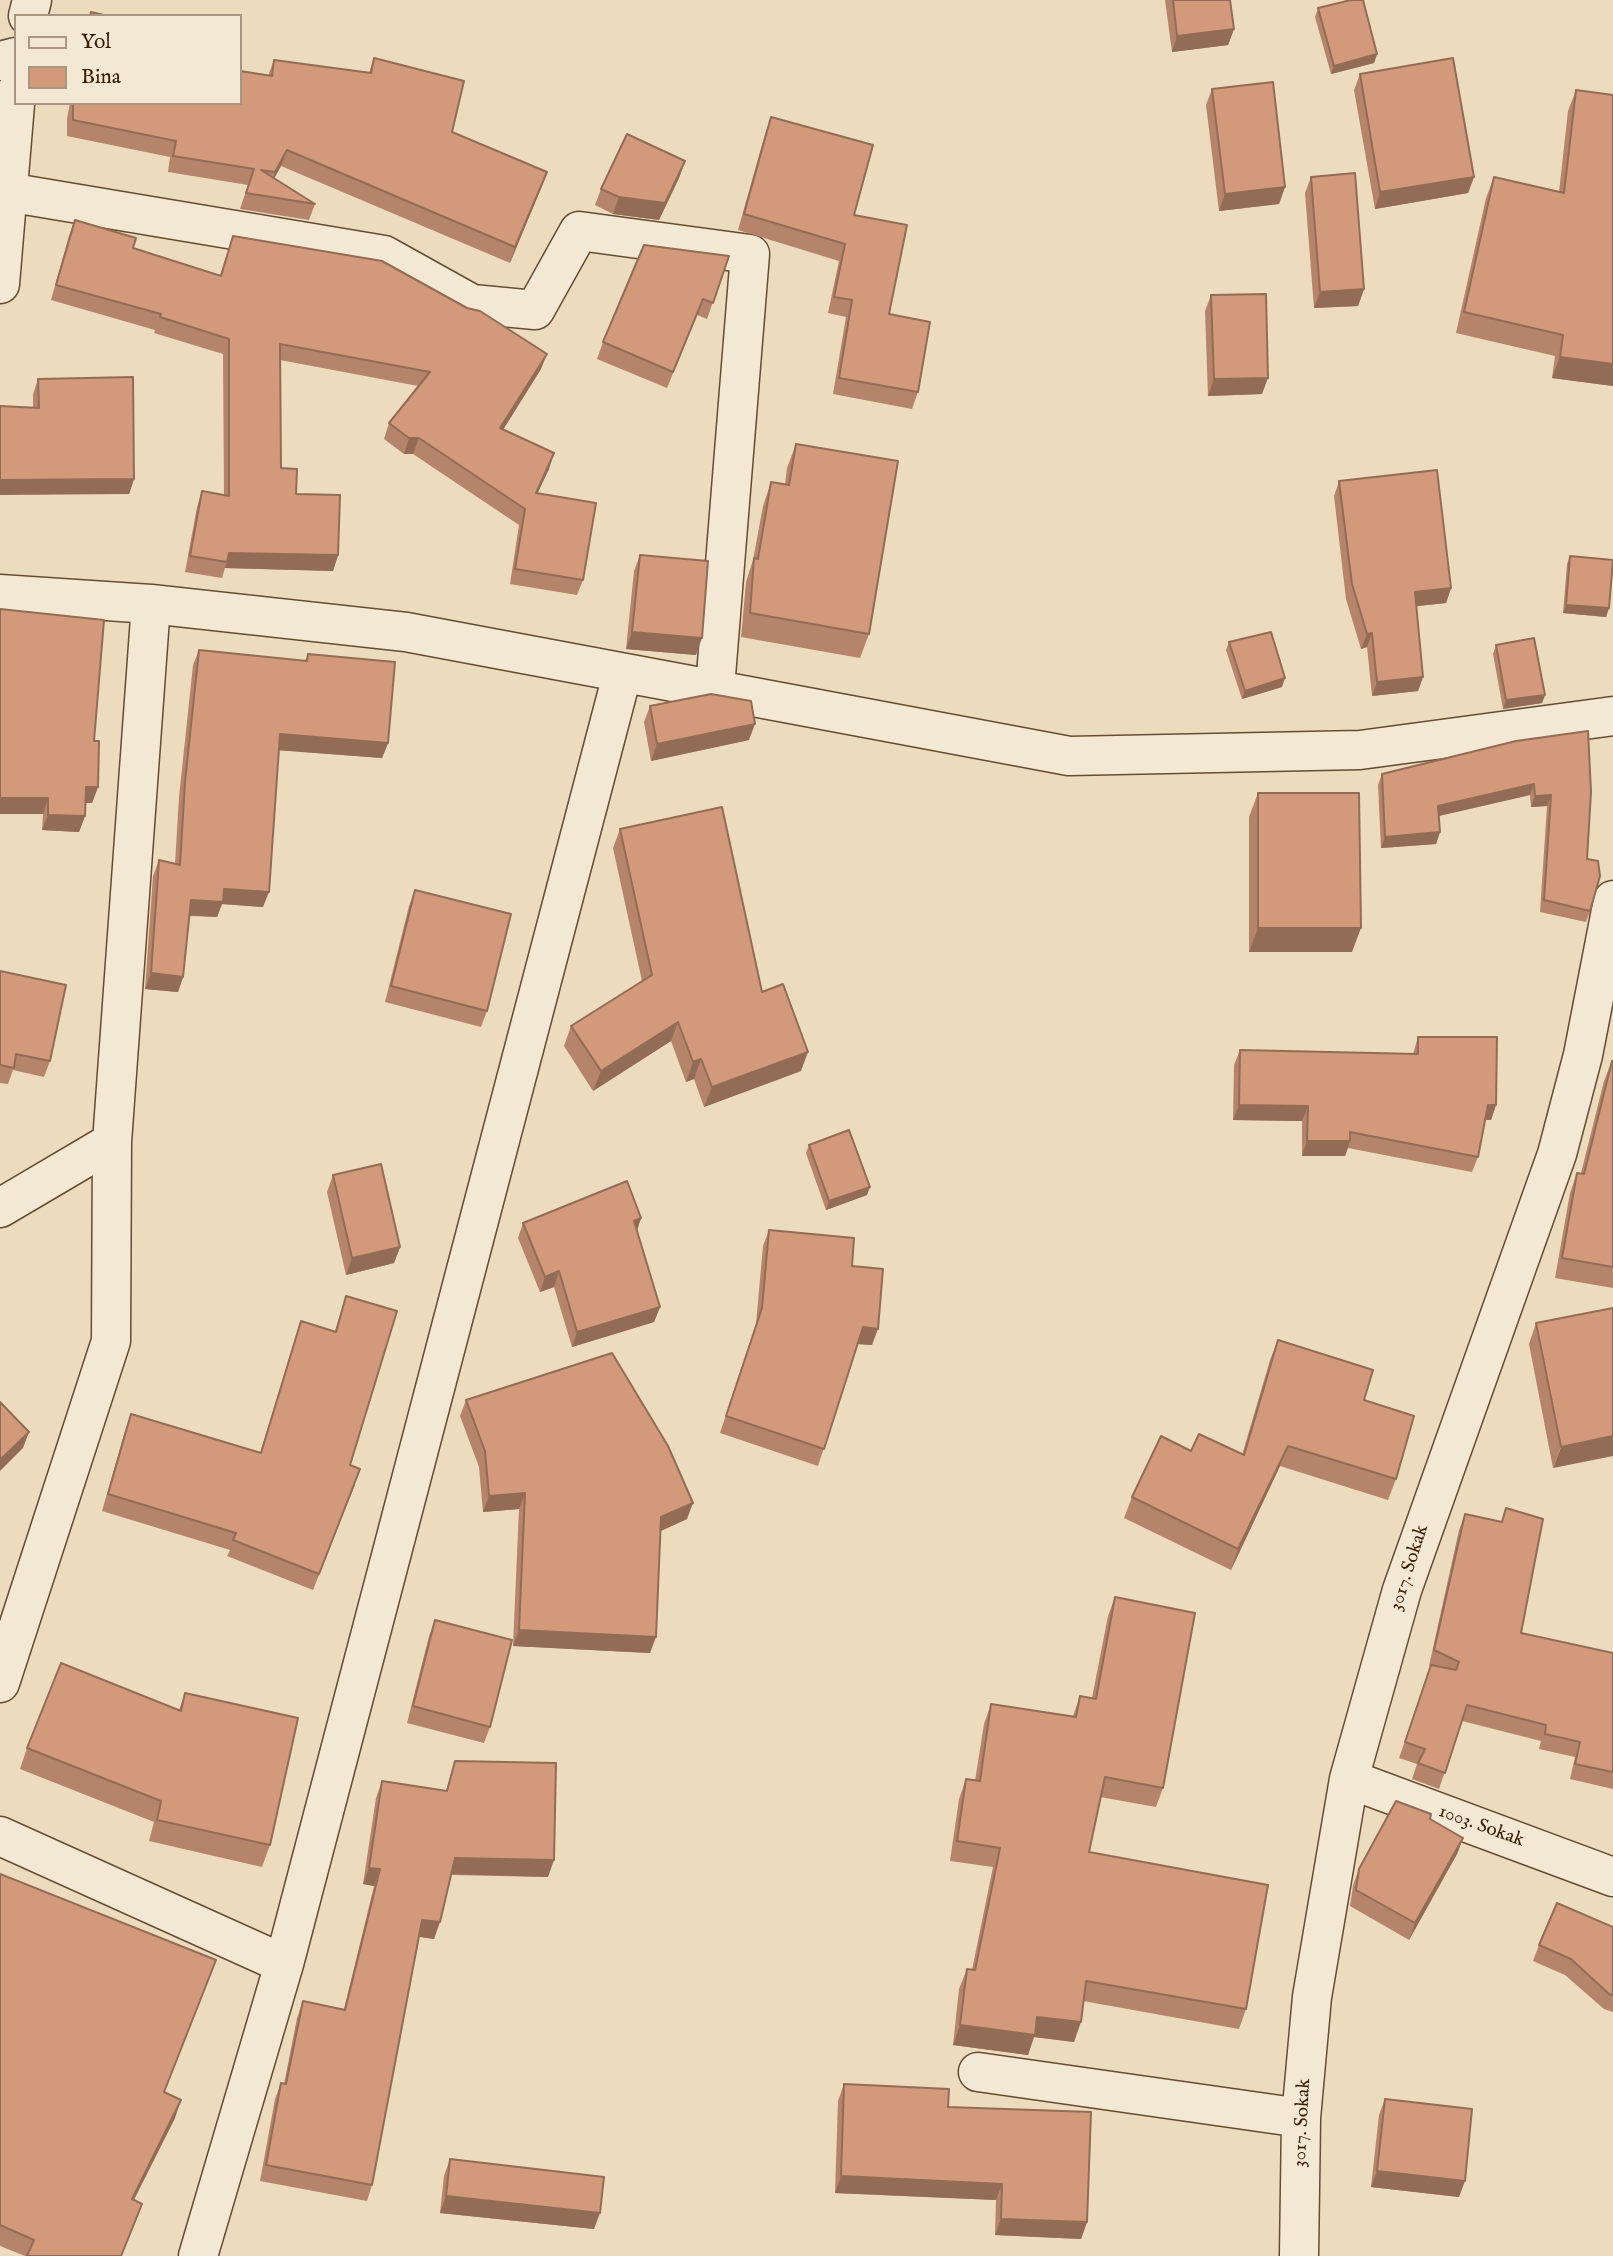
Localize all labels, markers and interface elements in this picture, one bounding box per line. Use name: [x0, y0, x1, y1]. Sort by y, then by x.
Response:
legend: [14, 14, 242, 105]
text: Yol: [81, 29, 111, 56]
text: Bina: [81, 64, 121, 91]
street label: 3017. Sokak: [1385, 1522, 1435, 1614]
street label: 1003. Sokak: [1435, 1801, 1527, 1853]
street label: 3017. Sokak: [1289, 2078, 1317, 2168]

